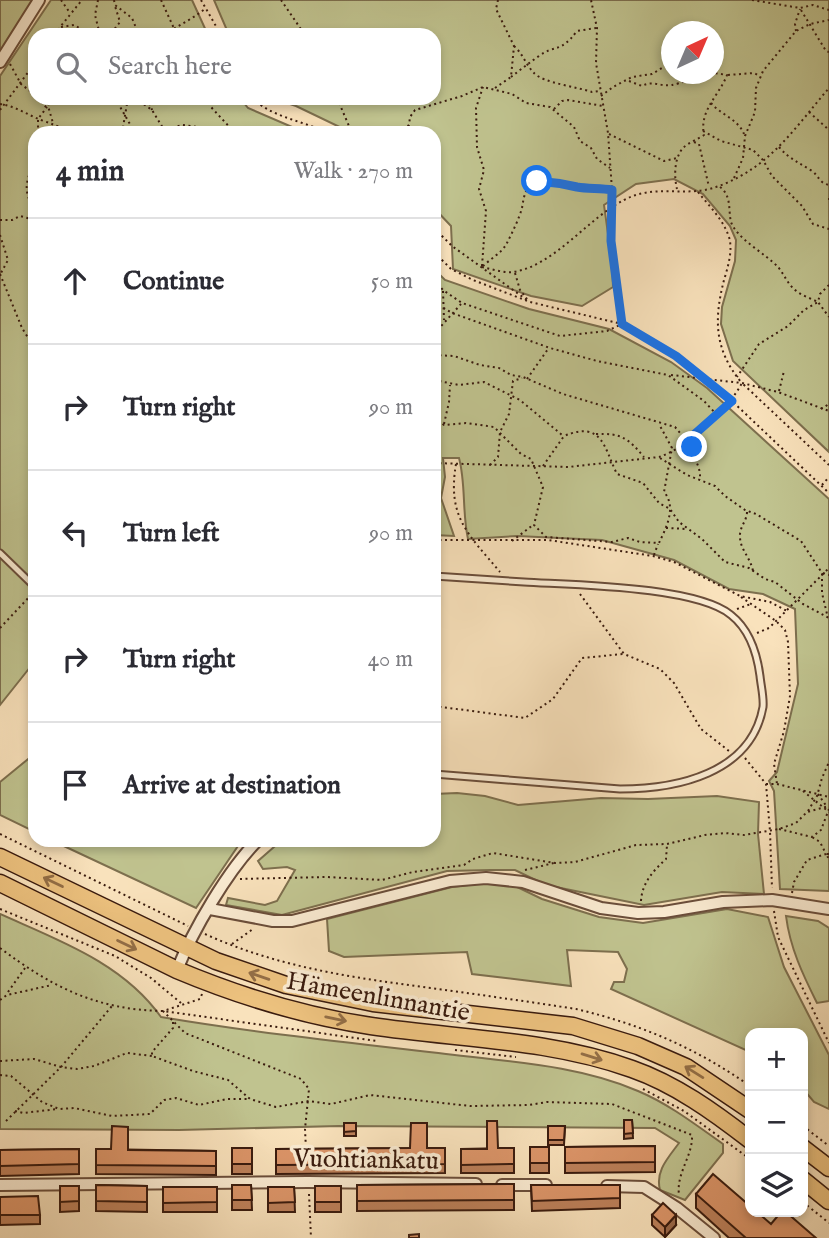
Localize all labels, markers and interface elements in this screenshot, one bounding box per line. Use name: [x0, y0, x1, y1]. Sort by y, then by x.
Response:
north arrow: [661, 21, 724, 84]
search box: [28, 28, 441, 105]
icon: search: [52, 48, 90, 86]
text: Search here: [108, 50, 232, 83]
text: 4 min: [56, 153, 124, 191]
text: Walk · 270 m: [293, 157, 413, 186]
route start: [521, 165, 552, 196]
icon: ahead: [56, 262, 94, 300]
text: Continue: [123, 265, 224, 298]
text: 50 m: [371, 267, 413, 296]
icon: right: [56, 388, 94, 426]
text: Turn right: [123, 391, 236, 424]
text: 90 m: [369, 393, 413, 422]
route end: [676, 431, 707, 462]
icon: left: [56, 514, 94, 552]
text: Turn left: [123, 517, 220, 550]
text: 90 m: [369, 519, 413, 548]
icon: right: [56, 640, 94, 678]
text: Turn right: [123, 643, 236, 676]
text: 40 m: [368, 645, 413, 674]
icon: arrive: [56, 766, 94, 804]
text: Arrive at destination: [123, 769, 341, 802]
one-way arrow: [43, 875, 64, 888]
one-way arrow: [116, 939, 137, 953]
street label: Hämeenlinnantie: [284, 965, 472, 1029]
one-way arrow: [249, 969, 271, 981]
one-way arrow: [324, 1012, 347, 1026]
map controls: [745, 1028, 808, 1217]
button: +: [745, 1028, 808, 1091]
one-way arrow: [581, 1051, 603, 1064]
one-way arrow: [684, 1064, 704, 1078]
button: −: [745, 1091, 808, 1154]
street label: Vuohtiankatu: [292, 1142, 439, 1178]
button: layers: [745, 1154, 808, 1217]

